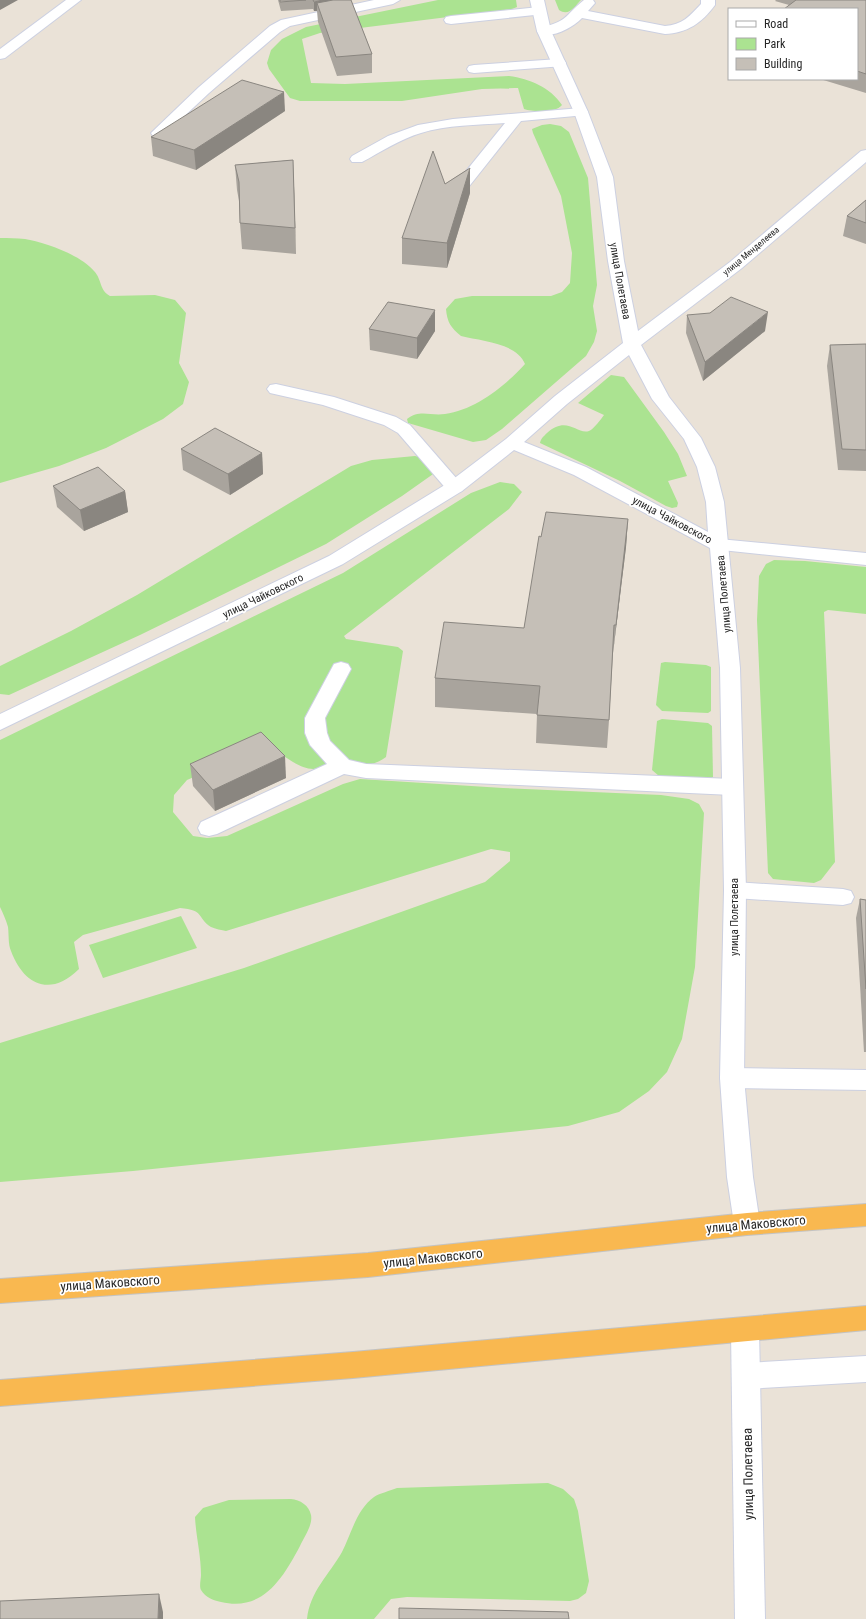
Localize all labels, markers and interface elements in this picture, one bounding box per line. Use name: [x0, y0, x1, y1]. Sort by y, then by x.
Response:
legend: [728, 8, 858, 80]
text: Road: [764, 17, 788, 31]
text: Park: [764, 37, 786, 51]
text: Building: [764, 57, 802, 71]
street label: улица Менделеева: [721, 225, 781, 277]
street label: улица Полетаева: [607, 241, 633, 321]
street label: улица Чайковского: [630, 494, 714, 547]
street label: улица Полетаева: [714, 555, 734, 633]
street label: улица Чайковского: [221, 571, 306, 621]
street label: улица Полетаева: [728, 878, 741, 956]
street label: улица Маковского: [706, 1212, 806, 1236]
street label: улица Маковского: [383, 1245, 483, 1271]
street label: улица Маковского: [60, 1272, 160, 1294]
street label: улица Полетаева: [740, 1428, 756, 1520]

